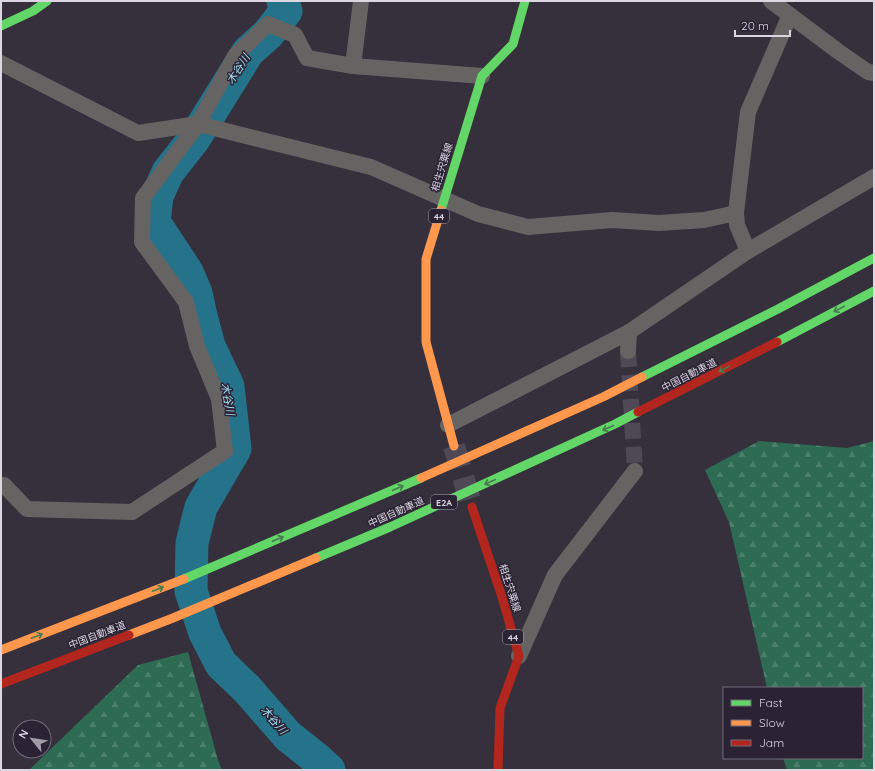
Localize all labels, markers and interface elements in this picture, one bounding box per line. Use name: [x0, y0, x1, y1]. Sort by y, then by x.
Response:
scale bar: [735, 12, 790, 38]
text: 20 m: [741, 18, 769, 33]
water label: 木谷川: [223, 51, 253, 87]
street label: 相生宍粟線: [428, 141, 456, 193]
road number: 44: [429, 209, 449, 223]
one-way arrow: [834, 306, 846, 314]
street label: 中国自動車道: [659, 356, 719, 394]
one-way arrow: [718, 366, 730, 373]
water label: 木谷川: [218, 382, 238, 417]
one-way arrow: [602, 425, 614, 432]
one-way arrow: [484, 479, 496, 486]
one-way arrow: [392, 484, 404, 491]
street label: 中国自動車道: [366, 494, 426, 530]
road number: E2A: [431, 495, 457, 509]
one-way arrow: [272, 534, 284, 542]
street label: 相生宍粟線: [496, 562, 524, 614]
one-way arrow: [152, 584, 164, 592]
street label: 中国自動車道: [67, 618, 127, 652]
road number: 44: [503, 630, 523, 644]
one-way arrow: [31, 632, 43, 640]
legend: [723, 687, 863, 759]
text: Fast: [759, 695, 783, 710]
water label: 木谷川: [258, 703, 291, 738]
text: Slow: [759, 715, 785, 730]
north arrow: [12, 719, 52, 759]
text: N: [15, 727, 31, 741]
text: Jam: [759, 735, 784, 750]

